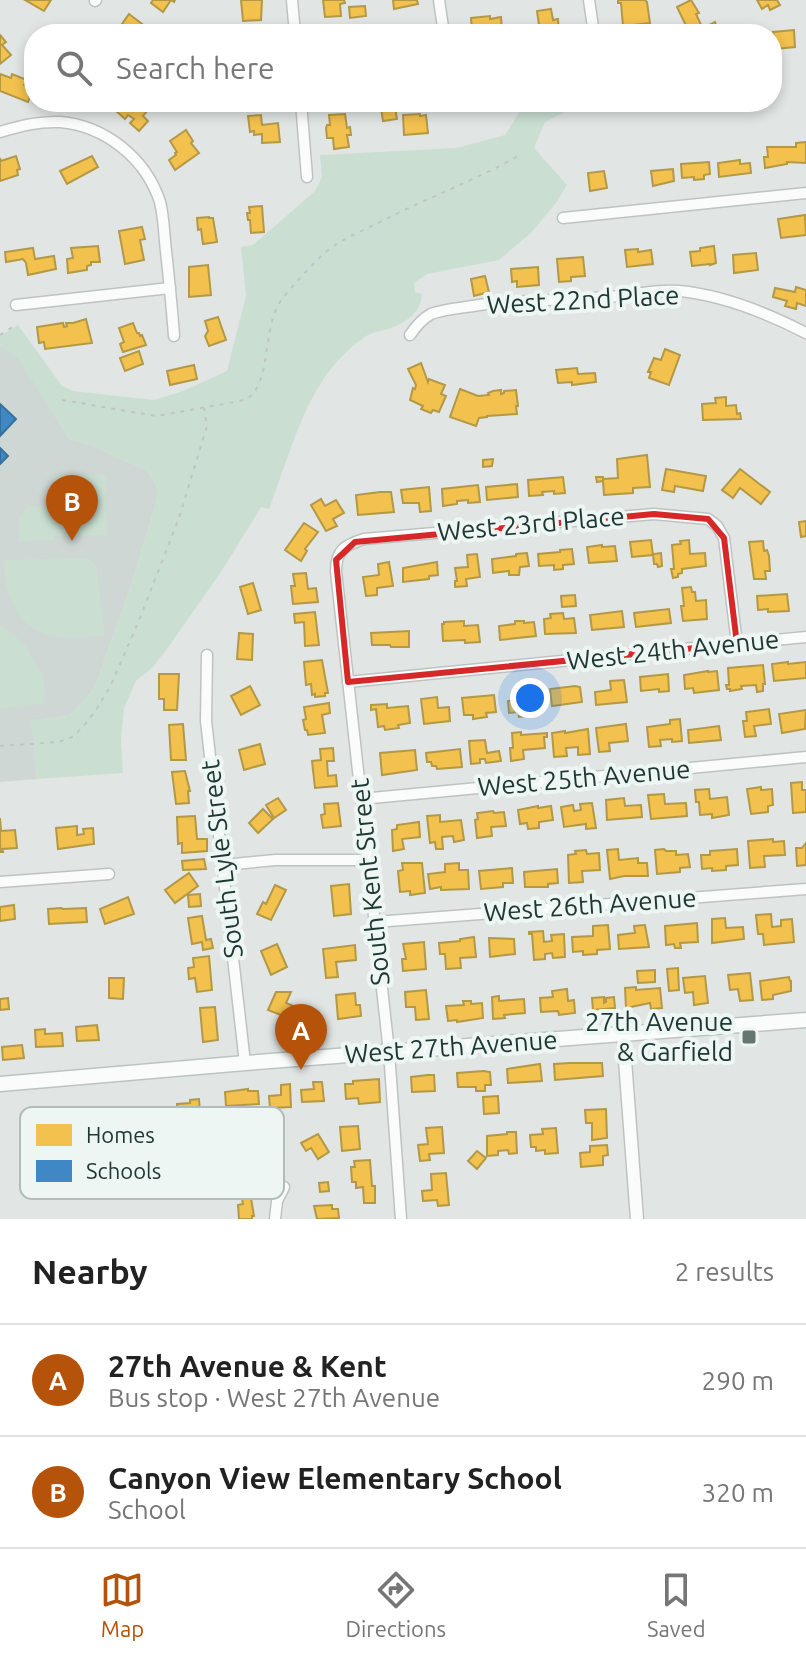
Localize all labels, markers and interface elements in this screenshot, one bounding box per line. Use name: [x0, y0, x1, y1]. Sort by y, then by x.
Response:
search box: [24, 24, 782, 112]
icon: search: [52, 46, 96, 90]
text: Search here: [116, 51, 275, 85]
street label: West 22nd Place: [486, 280, 680, 319]
pin: B: [46, 475, 98, 541]
street label: West 23rd Place: [436, 501, 626, 546]
street label: West 24th Avenue: [565, 624, 781, 675]
your location: [510, 678, 550, 718]
street label: West 25th Avenue: [476, 754, 692, 801]
street label: South Lyle Street: [195, 758, 248, 960]
street label: South Kent Street: [344, 777, 395, 987]
street label: West 26th Avenue: [483, 883, 697, 926]
pin: A: [275, 1004, 327, 1070]
place label: 27th Avenue & Garfield: [585, 1007, 733, 1066]
street label: West 27th Avenue: [344, 1025, 558, 1068]
marker: 27th Avenue & Garfield: [740, 1028, 758, 1046]
legend: [20, 1107, 284, 1199]
text: Homes: [86, 1122, 155, 1147]
text: Schools: [86, 1158, 161, 1183]
text: Nearby: [32, 1252, 147, 1290]
text: 2 results: [675, 1257, 774, 1286]
text: 27th Avenue & Kent: [108, 1349, 387, 1383]
text: A: [49, 1366, 67, 1395]
text: 290 m: [702, 1366, 774, 1395]
text: Bus stop · West 27th Avenue: [108, 1383, 440, 1412]
text: Canyon View Elementary School: [108, 1461, 562, 1495]
text: B: [49, 1478, 67, 1507]
text: 320 m: [702, 1478, 774, 1507]
text: School: [108, 1495, 186, 1524]
tab: Map: [100, 1568, 144, 1641]
tab: Directions: [345, 1568, 446, 1641]
tab: Saved: [647, 1568, 706, 1641]

